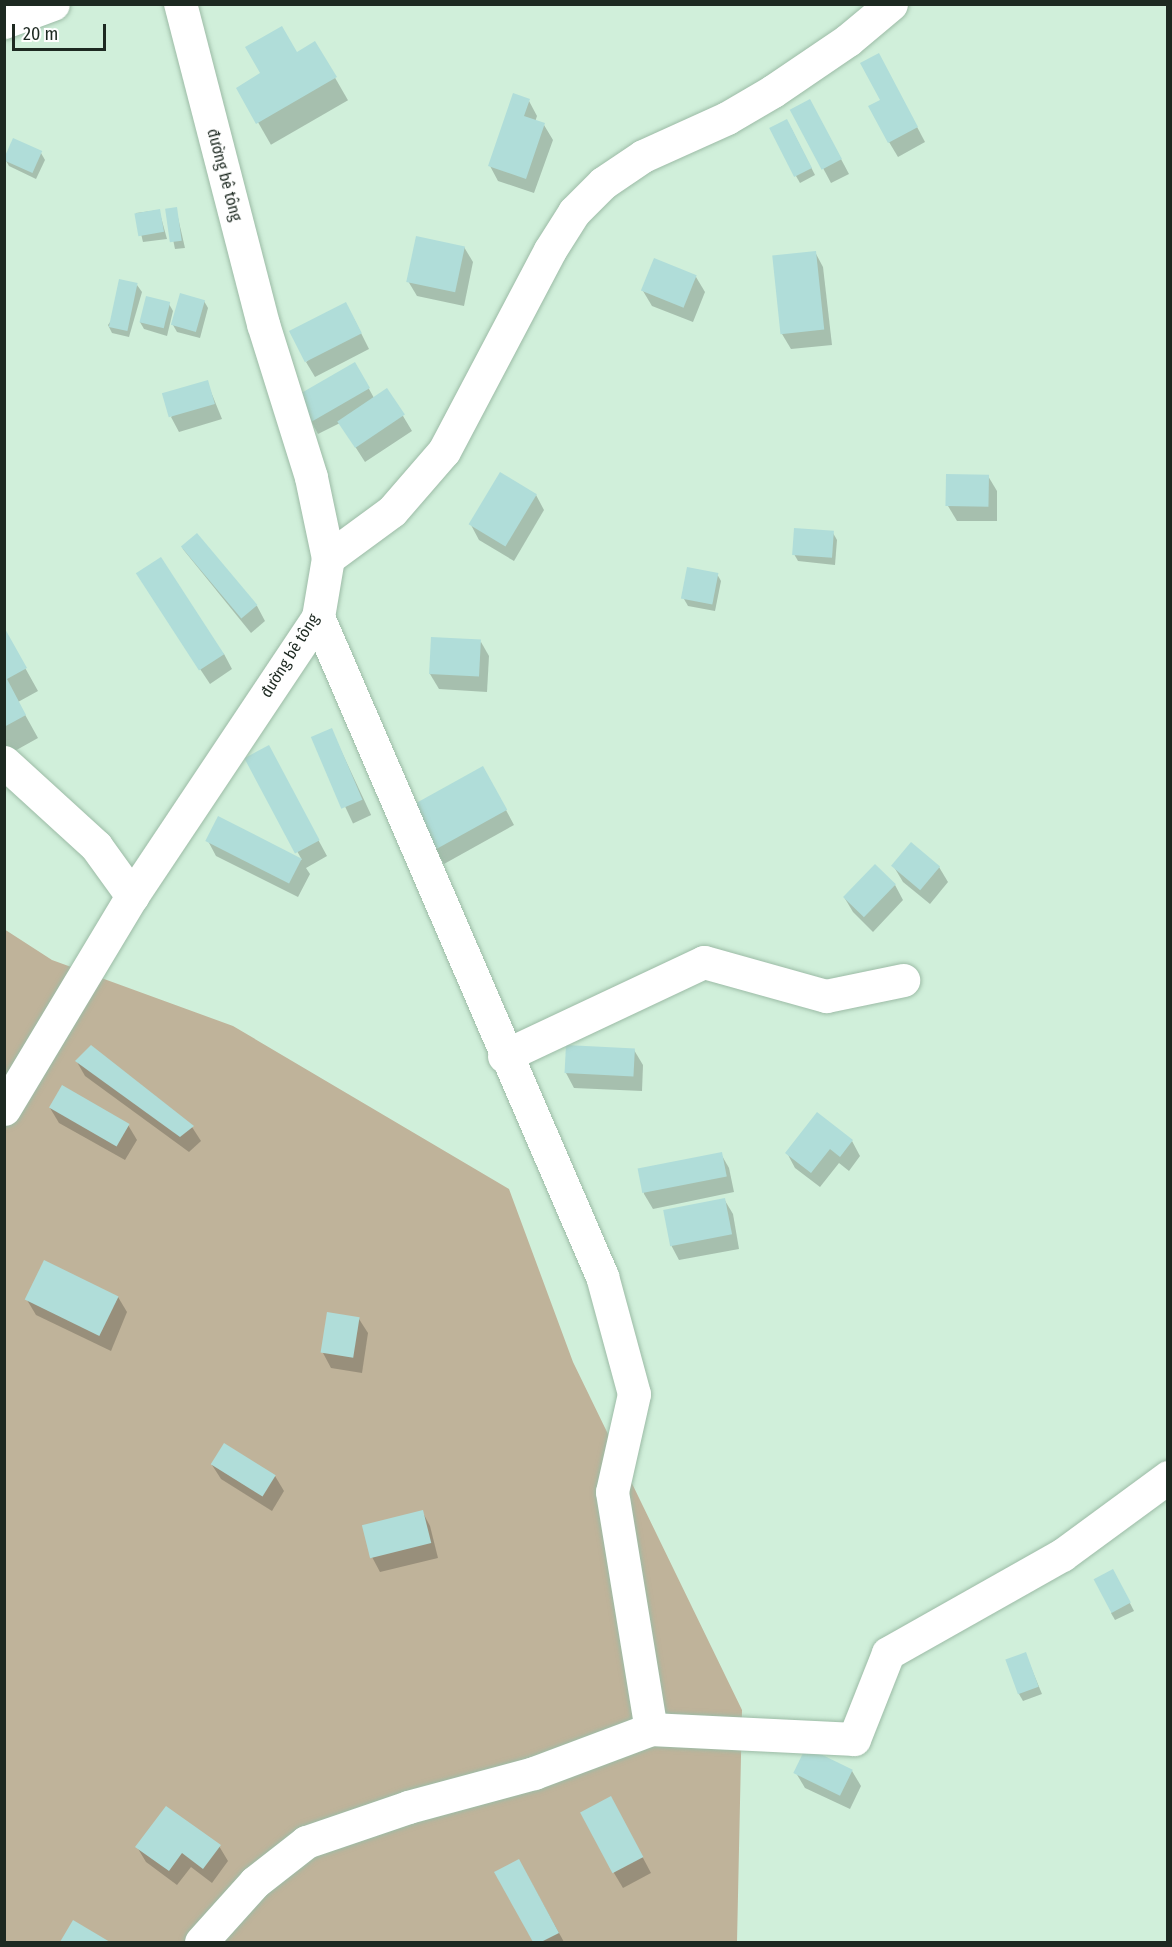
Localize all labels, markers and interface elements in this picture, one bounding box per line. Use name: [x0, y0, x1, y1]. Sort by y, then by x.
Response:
scale bar: [15, 12, 110, 50]
text: 20 m: [23, 23, 58, 45]
street label: đường bê tông: [202, 127, 246, 223]
street label: đường bê tông: [257, 611, 323, 701]

